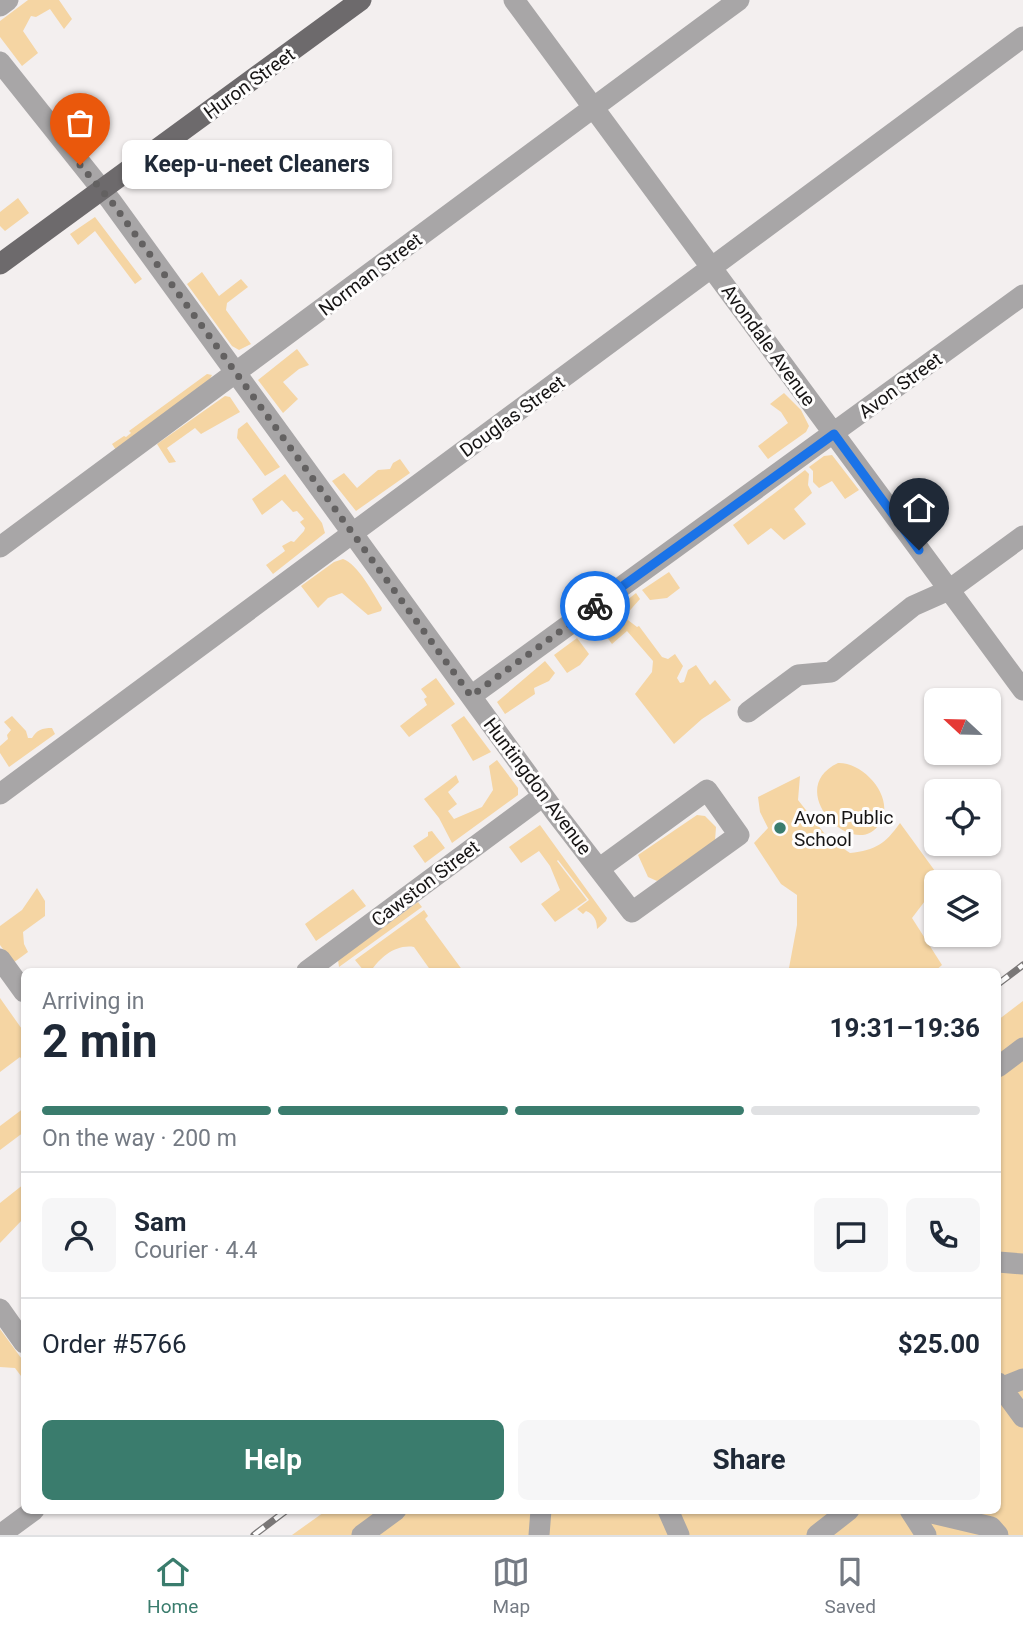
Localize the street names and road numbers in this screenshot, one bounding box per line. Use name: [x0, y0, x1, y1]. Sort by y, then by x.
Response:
street label: Huron Street: [199, 43, 299, 124]
street label: Norman Street: [314, 228, 426, 321]
street label: Avondale Avenue: [717, 280, 820, 411]
street label: Avon Street: [854, 348, 946, 423]
street label: Douglas Street: [455, 371, 569, 462]
street label: Huntingdon Avenue: [479, 713, 597, 859]
street label: Cawston Street: [367, 835, 484, 931]

